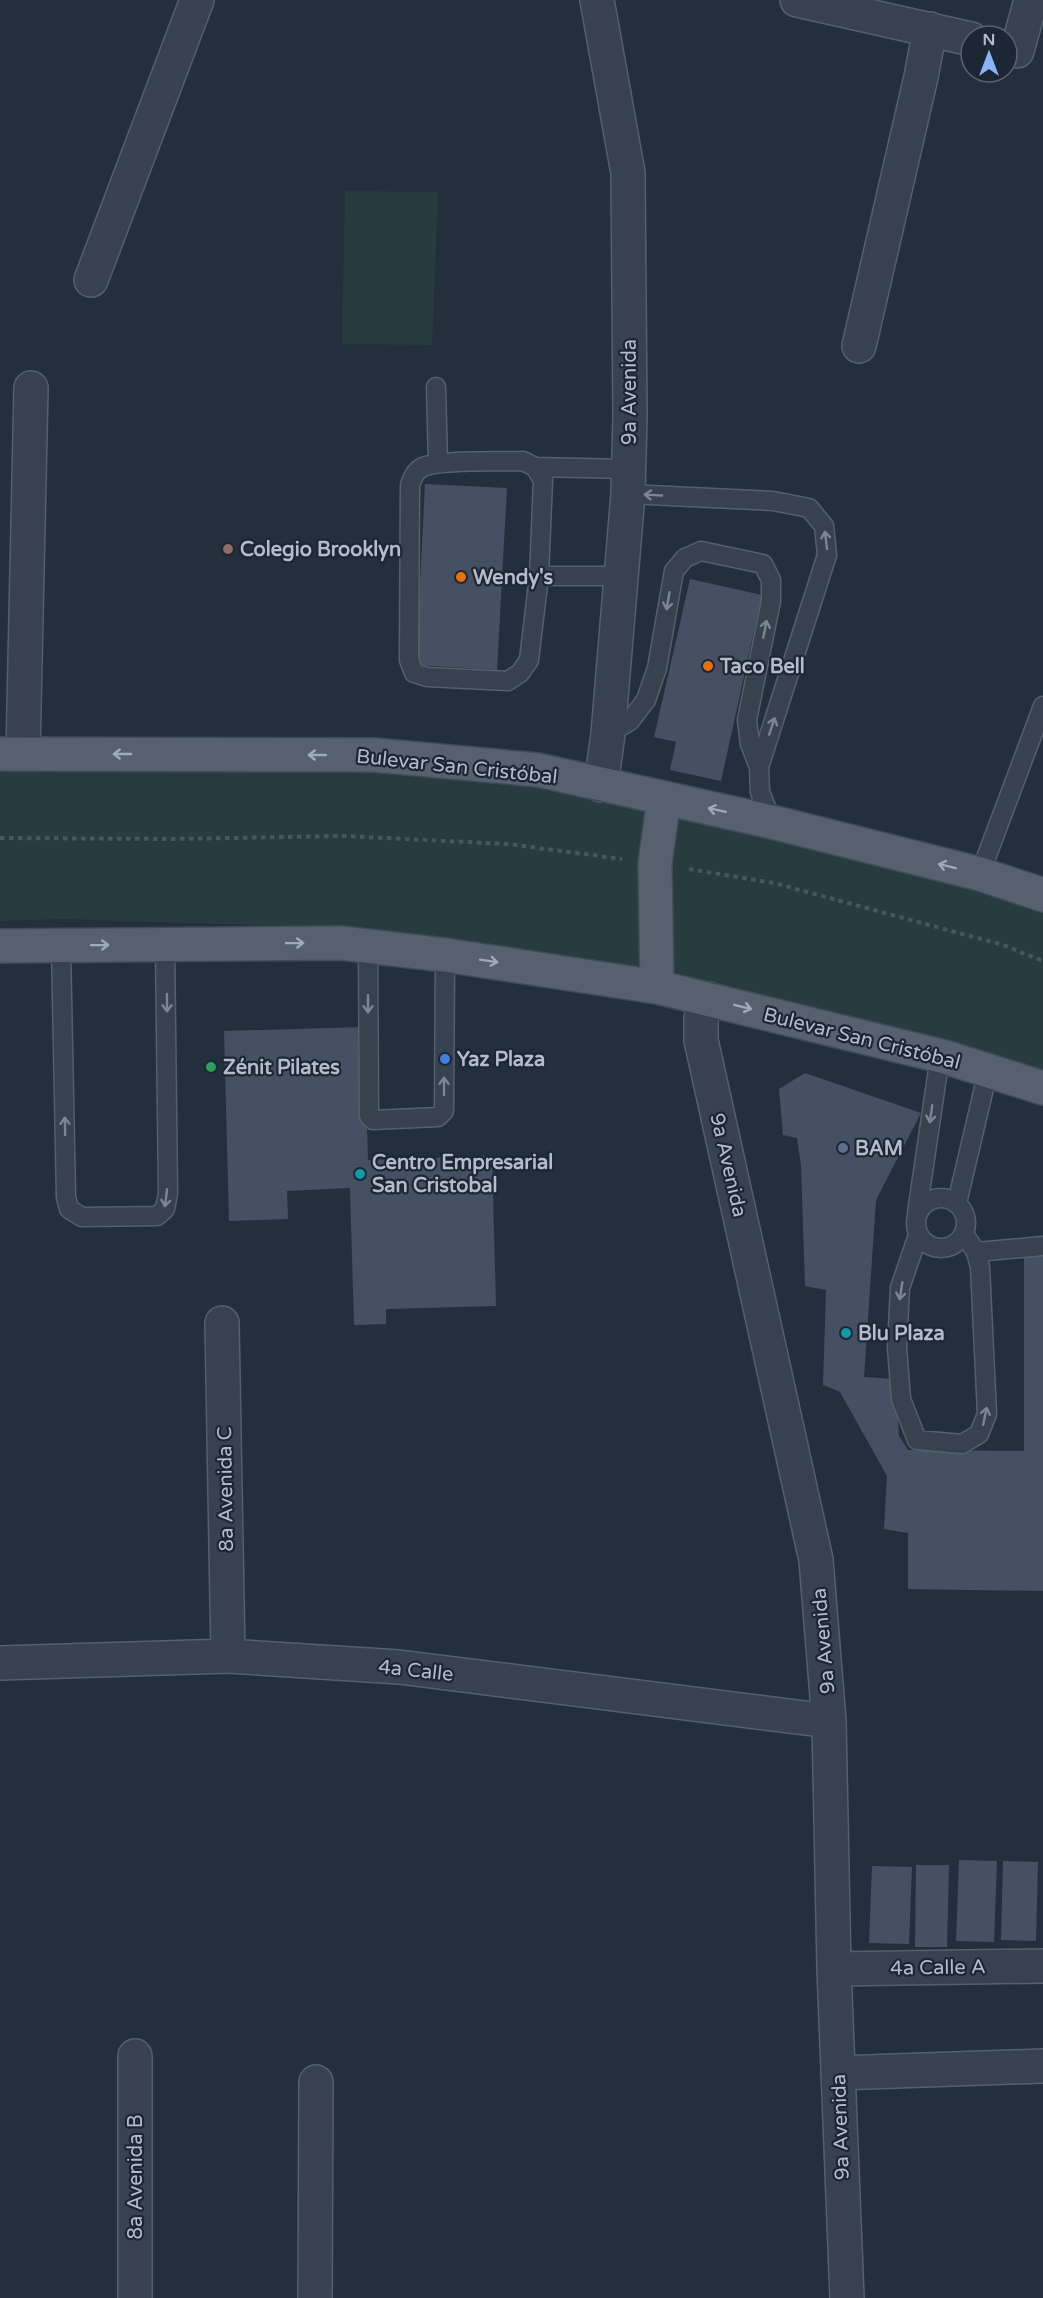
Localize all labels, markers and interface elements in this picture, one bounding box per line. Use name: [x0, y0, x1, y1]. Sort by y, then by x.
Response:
north arrow: [959, 24, 1019, 84]
text: N: [983, 30, 995, 50]
street label: 9a Avenida: [618, 339, 642, 445]
one-way arrow: [643, 490, 663, 501]
one-way arrow: [820, 530, 831, 550]
place label: Colegio Brooklyn: [240, 538, 401, 562]
marker: Colegio Brooklyn: [221, 542, 235, 556]
place label: Wendy's: [473, 566, 554, 590]
marker: Wendy's: [454, 570, 468, 584]
one-way arrow: [663, 591, 674, 610]
one-way arrow: [760, 619, 771, 639]
place label: Taco Bell: [719, 655, 805, 679]
marker: Taco Bell: [701, 659, 715, 673]
one-way arrow: [768, 717, 779, 736]
street label: Bulevar San Cristóbal: [355, 745, 559, 789]
one-way arrow: [112, 748, 132, 759]
one-way arrow: [307, 749, 327, 761]
one-way arrow: [707, 804, 727, 815]
one-way arrow: [938, 859, 957, 871]
one-way arrow: [285, 937, 305, 949]
one-way arrow: [90, 939, 110, 951]
one-way arrow: [479, 956, 499, 967]
one-way arrow: [161, 993, 173, 1013]
one-way arrow: [362, 994, 374, 1014]
one-way arrow: [733, 1002, 752, 1014]
street label: Bulevar San Cristóbal: [761, 1003, 963, 1075]
place label: Yaz Plaza: [457, 1048, 545, 1072]
marker: Yaz Plaza: [438, 1052, 452, 1066]
place label: Zénit Pilates: [223, 1056, 340, 1080]
marker: Zénit Pilates: [204, 1060, 218, 1074]
one-way arrow: [438, 1077, 450, 1097]
one-way arrow: [926, 1104, 937, 1124]
street label: 9a Avenida: [704, 1111, 752, 1220]
one-way arrow: [59, 1117, 71, 1137]
place label: BAM: [855, 1137, 903, 1161]
marker: BAM: [836, 1141, 850, 1155]
place label: Centro Empresarial San Cristobal: [372, 1151, 553, 1198]
marker: Centro Empresarial San Cristobal: [353, 1167, 367, 1181]
one-way arrow: [161, 1188, 172, 1207]
one-way arrow: [896, 1280, 907, 1300]
place label: Blu Plaza: [858, 1322, 945, 1346]
marker: Blu Plaza: [839, 1326, 853, 1340]
one-way arrow: [979, 1407, 991, 1426]
street label: 8a Avenida C: [213, 1426, 239, 1552]
street label: 9a Avenida: [807, 1587, 841, 1695]
street label: 4a Calle: [377, 1655, 455, 1687]
street label: 4a Calle A: [890, 1955, 986, 1981]
street label: 9a Avenida: [827, 2074, 855, 2180]
street label: 8a Avenida B: [124, 2114, 148, 2240]

